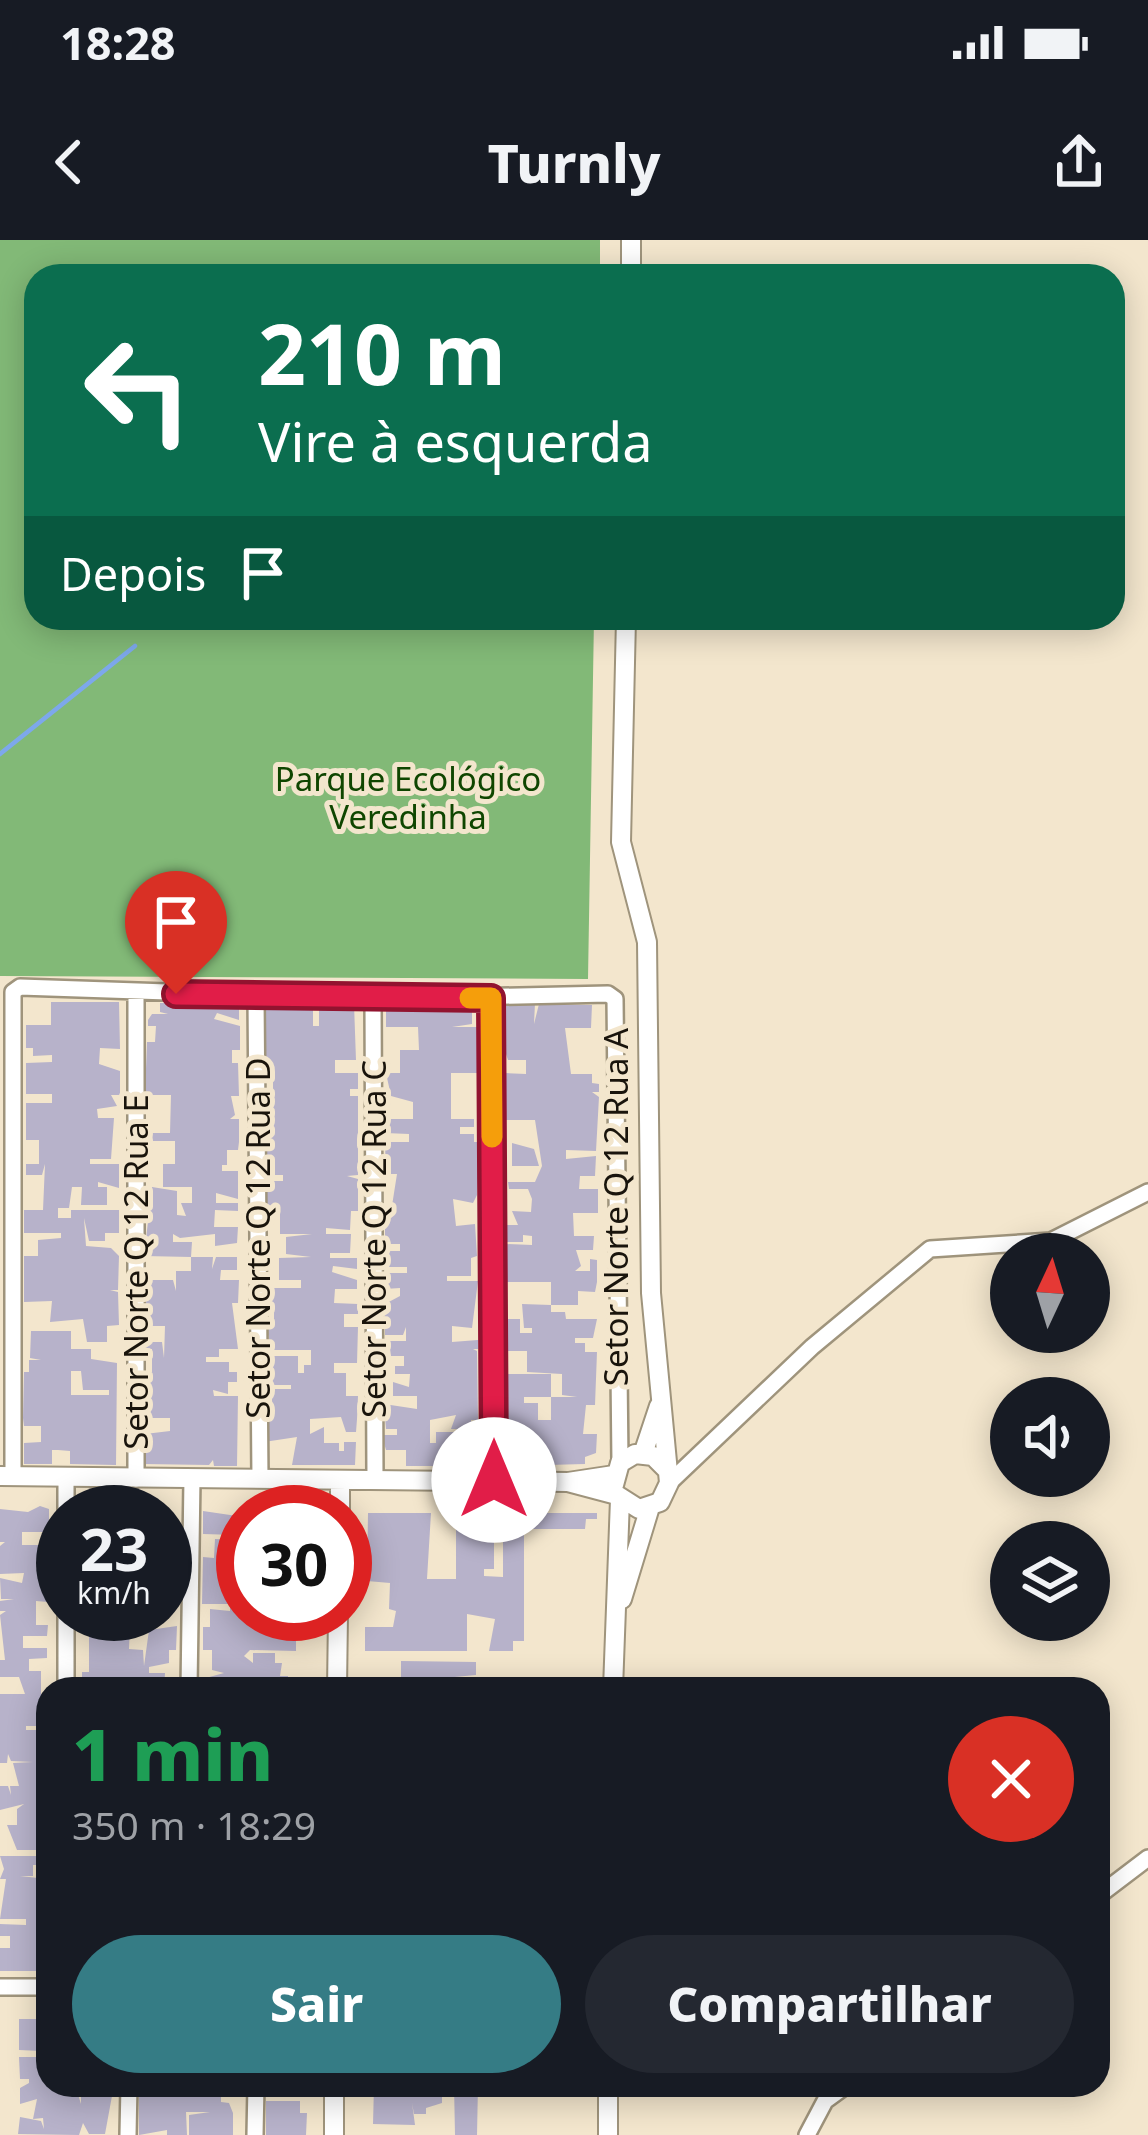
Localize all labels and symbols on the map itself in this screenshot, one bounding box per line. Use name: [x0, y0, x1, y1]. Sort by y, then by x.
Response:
park label: Parque Ecológico Veredinha: [275, 756, 541, 839]
pin: [125, 871, 227, 994]
street label: Setor Norte Q 12 Rua A: [593, 1027, 638, 1386]
street label: Setor Norte Q 12 Rua D: [235, 1057, 280, 1419]
street label: Setor Norte Q 12 Rua C: [351, 1060, 396, 1418]
street label: Setor Norte Q 12 Rua E: [113, 1094, 158, 1450]
north arrow: [990, 1233, 1110, 1353]
position arrow: [431, 1417, 557, 1543]
speed limit sign: 30: [216, 1485, 372, 1641]

